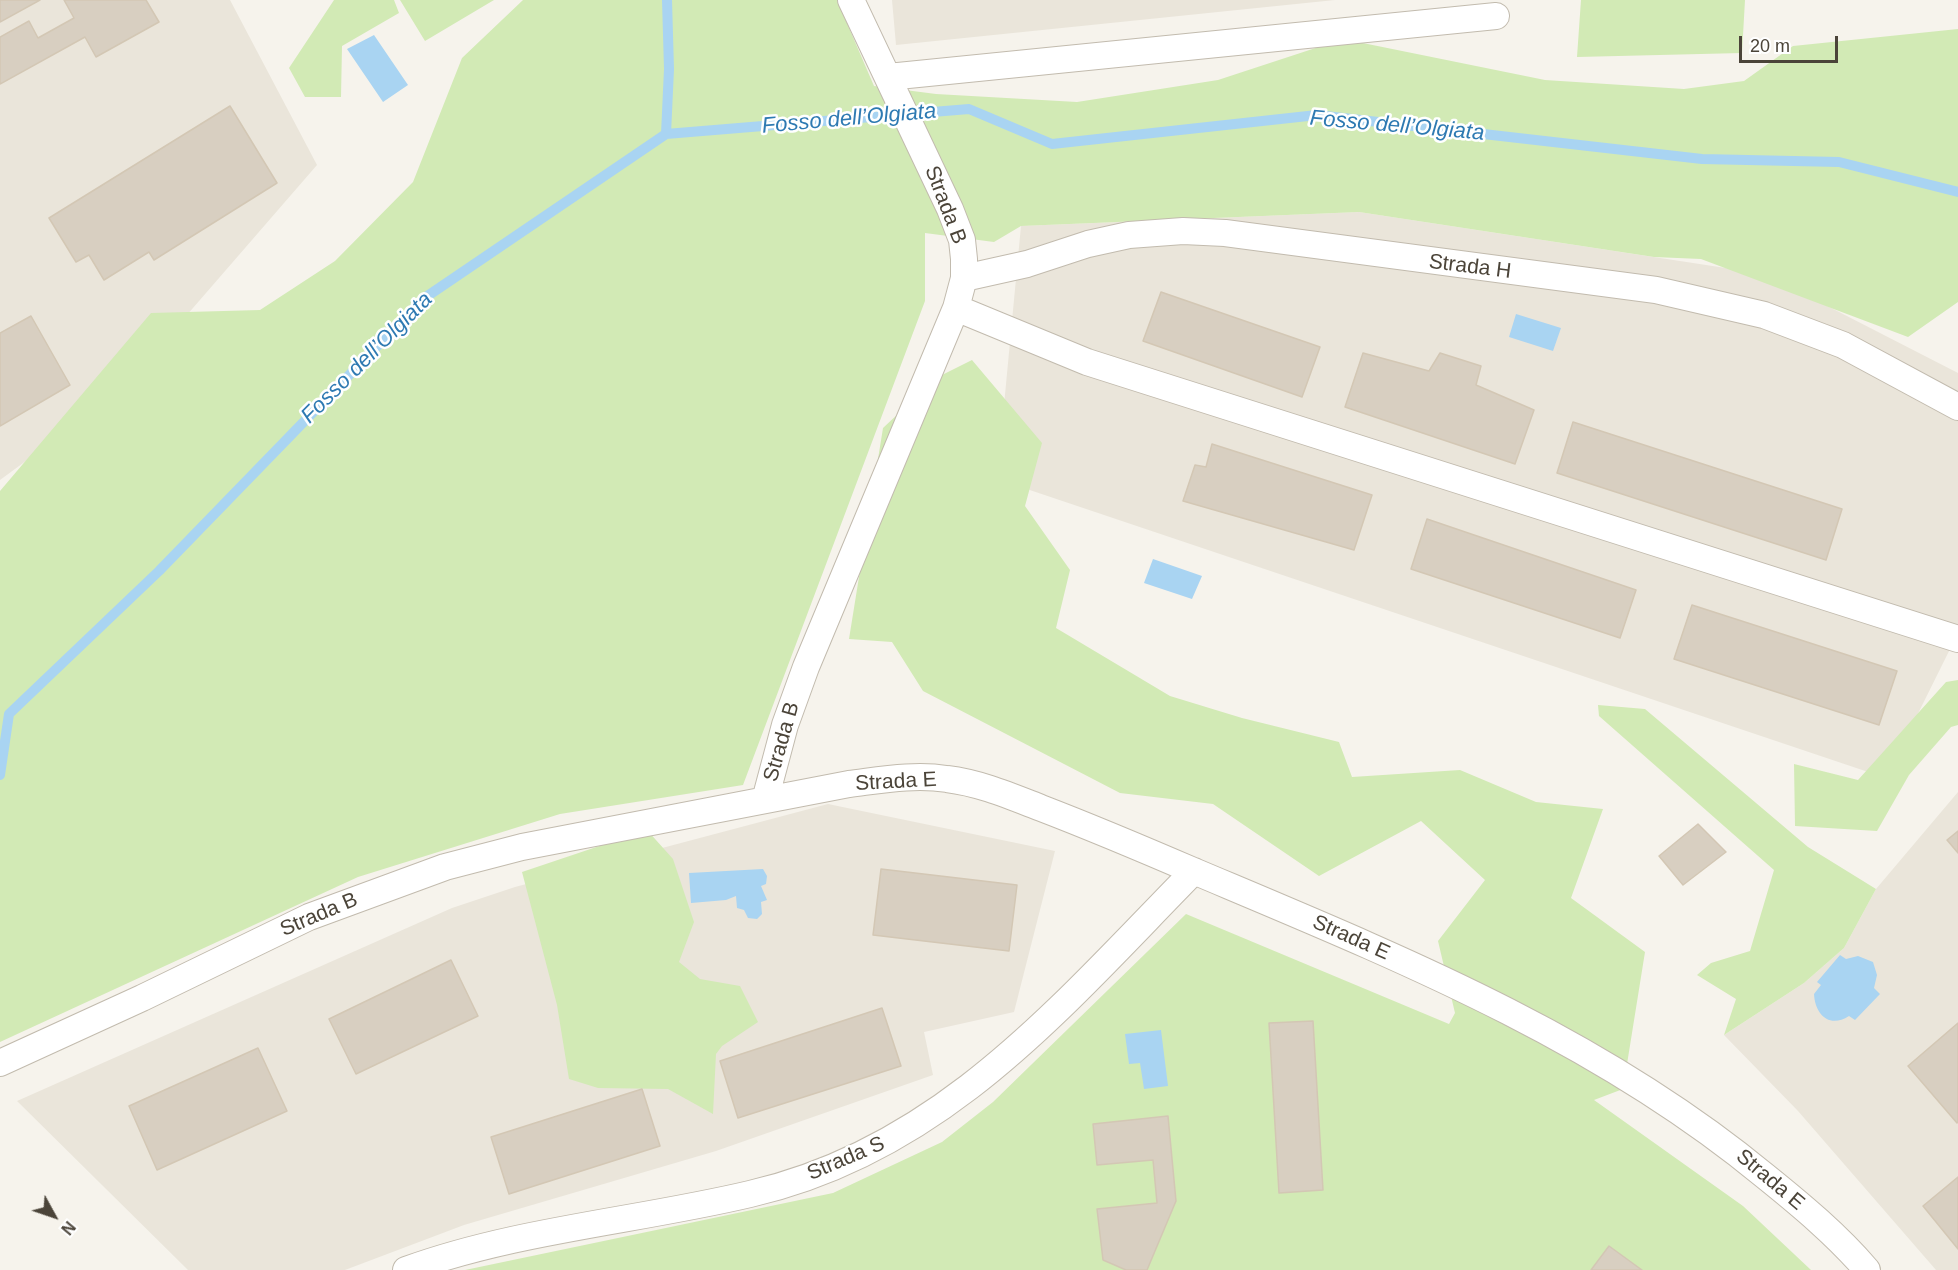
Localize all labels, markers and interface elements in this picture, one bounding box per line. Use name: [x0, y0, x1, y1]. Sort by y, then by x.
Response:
scale bar: [1742, 24, 1841, 62]
text: 20 m: [1750, 36, 1790, 56]
water label: Fosso dell’Olgiata: [761, 98, 937, 140]
water label: Fosso dell’Olgiata: [1309, 105, 1485, 147]
street label: Strada B: [919, 162, 971, 248]
street label: Strada H: [1427, 249, 1513, 285]
water label: Fosso dell’Olgiata: [296, 287, 438, 429]
street label: Strada B: [759, 699, 805, 785]
street label: Strada E: [855, 767, 937, 797]
street label: Strada B: [276, 887, 362, 943]
street label: Strada E: [1309, 910, 1393, 966]
street label: Strada S: [803, 1131, 889, 1187]
street label: Strada E: [1731, 1144, 1809, 1216]
north arrow: [24, 1186, 84, 1246]
text: N: [58, 1218, 78, 1238]

